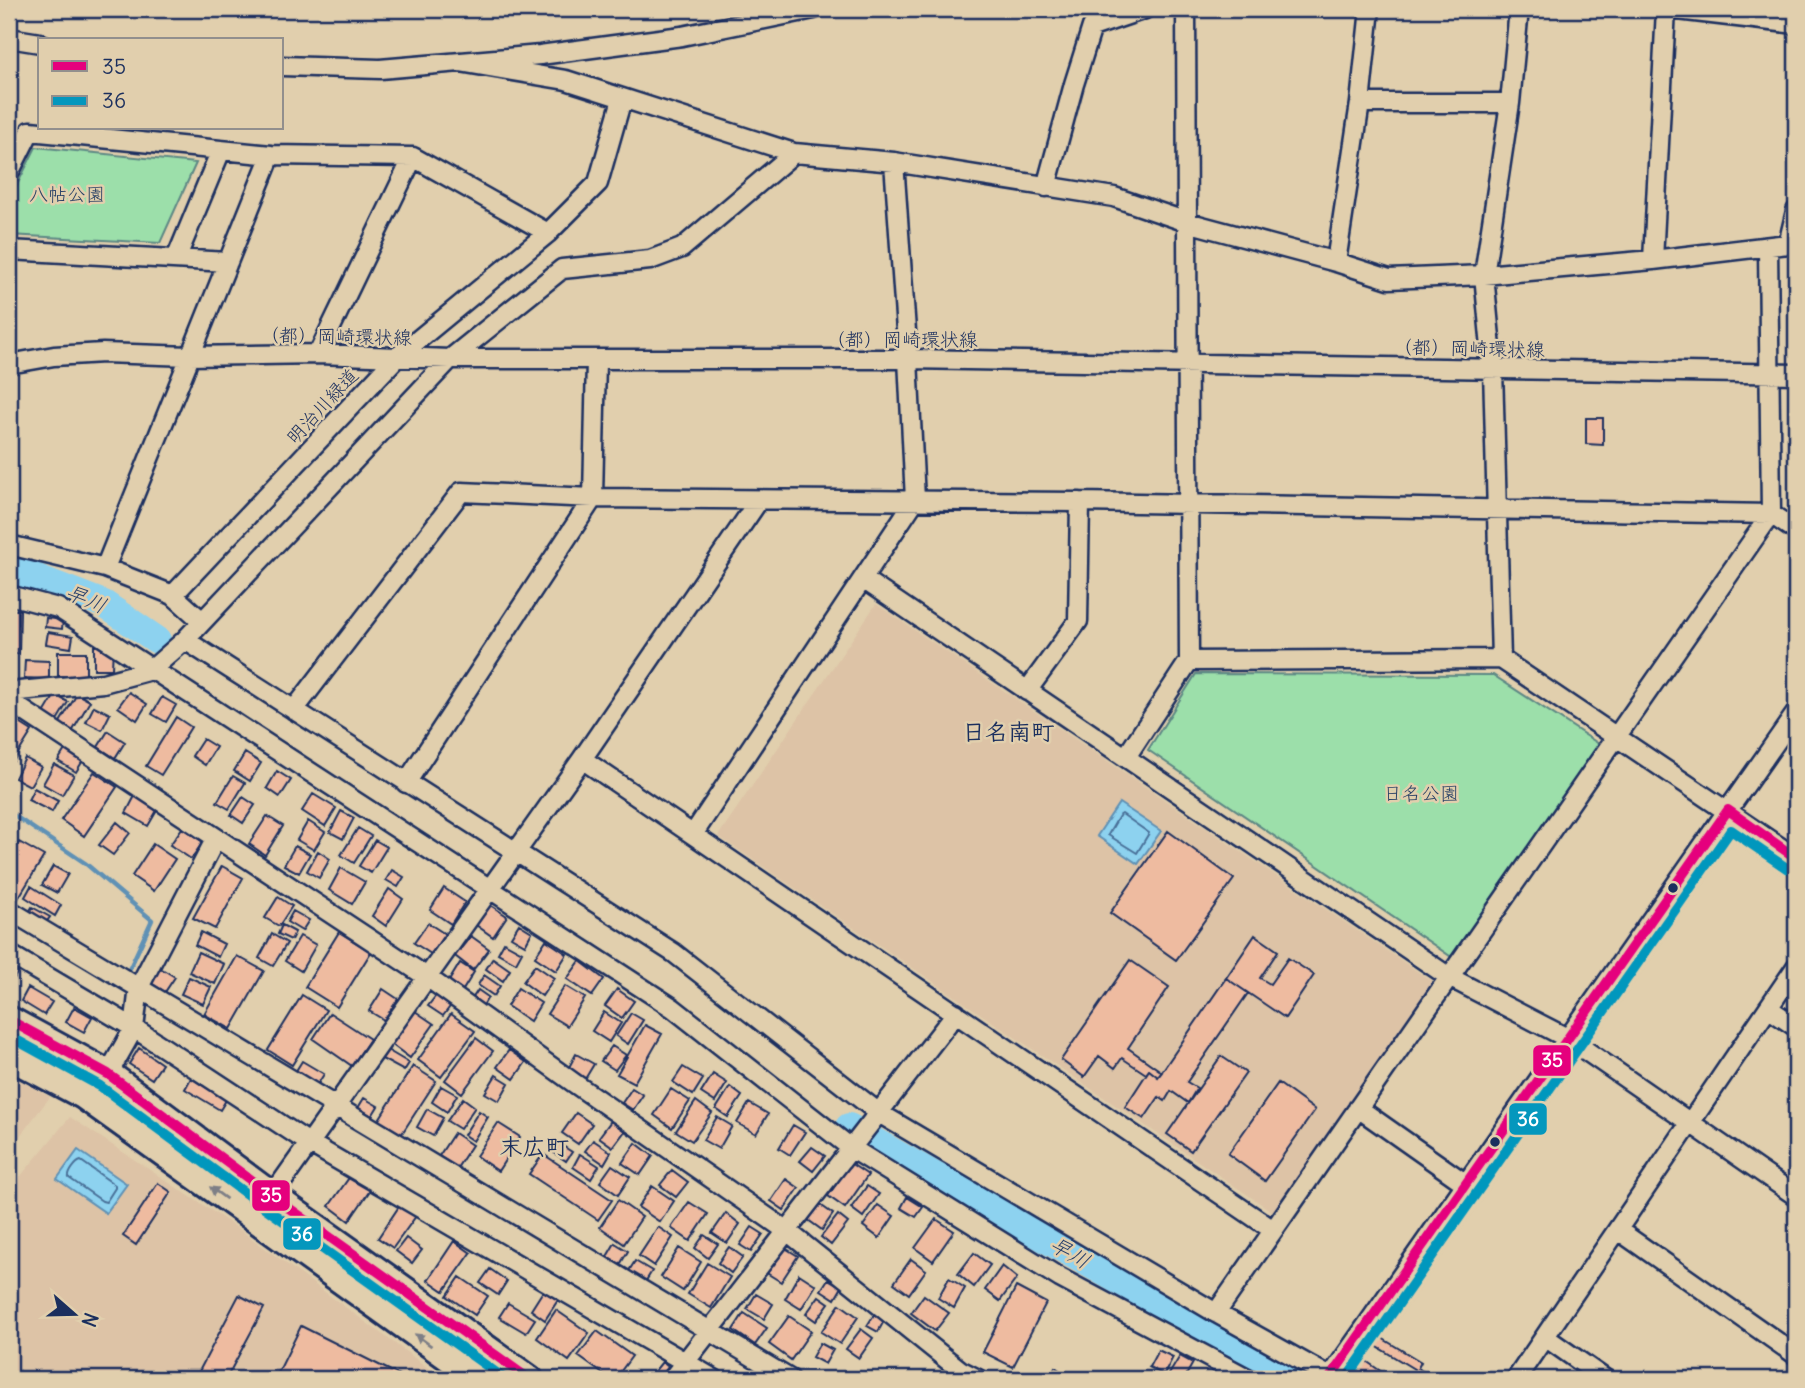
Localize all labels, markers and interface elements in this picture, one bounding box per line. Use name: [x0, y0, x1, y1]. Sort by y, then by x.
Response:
legend: [38, 38, 284, 130]
text: 35: [102, 53, 126, 80]
text: 36: [102, 87, 126, 114]
park label: 八帖公園: [29, 182, 105, 206]
street label: （都）岡崎環状線: [260, 323, 412, 349]
street label: （都）岡崎環状線: [826, 327, 978, 351]
street label: （都）岡崎環状線: [1393, 335, 1545, 361]
street label: 明治川緑道: [281, 363, 363, 449]
water label: 早川: [62, 578, 111, 619]
district label: 日名南町: [962, 717, 1054, 746]
park label: 日名公園: [1383, 781, 1459, 805]
unlabelled marker: [1666, 881, 1680, 895]
line badge: 35: [1532, 1044, 1572, 1077]
text: 35: [1541, 1048, 1563, 1072]
line badge: 36: [1508, 1102, 1548, 1136]
text: 36: [1517, 1107, 1539, 1131]
district label: 末広町: [500, 1132, 569, 1161]
unlabelled marker: [1488, 1135, 1502, 1149]
line badge: 35: [251, 1179, 291, 1212]
text: 35: [260, 1183, 282, 1207]
one-way arrow: [209, 1186, 227, 1200]
line badge: 36: [282, 1217, 322, 1251]
text: 36: [291, 1222, 313, 1246]
water label: 早川: [1045, 1230, 1095, 1275]
north arrow: [38, 1280, 108, 1350]
text: N: [76, 1310, 103, 1330]
one-way arrow: [414, 1333, 432, 1347]

